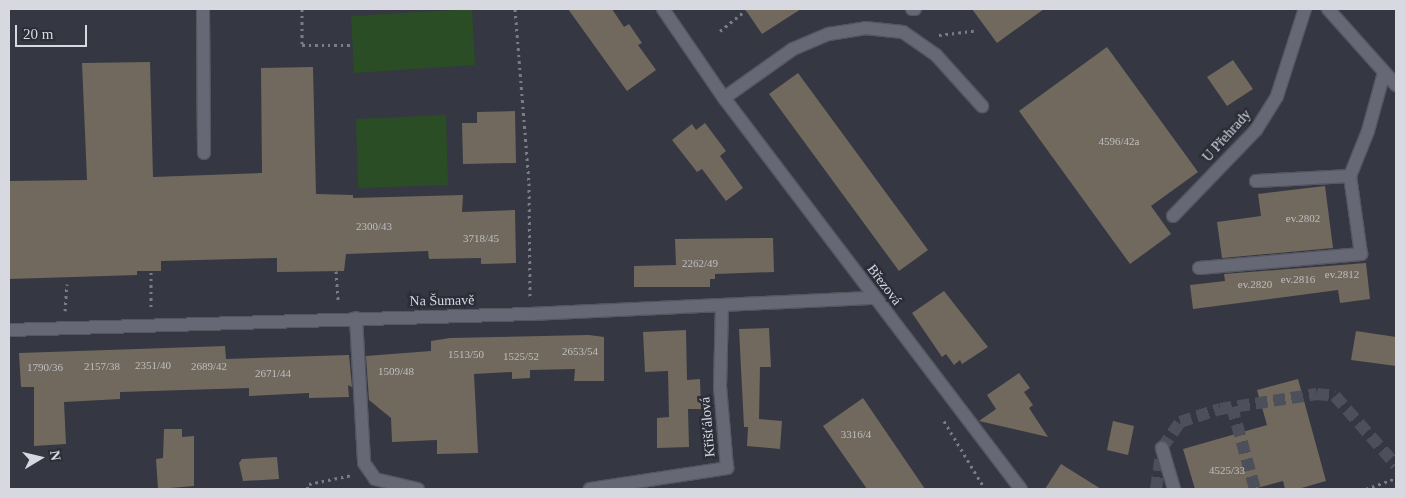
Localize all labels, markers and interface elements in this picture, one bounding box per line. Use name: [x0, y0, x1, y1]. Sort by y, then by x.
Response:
scale bar: [18, 15, 90, 47]
text: 20 m: [23, 26, 53, 42]
street label: U Přehrady: [1199, 107, 1255, 165]
house number: 4596/42a: [1099, 134, 1139, 148]
house number: ev.2802: [1286, 211, 1320, 225]
house number: 2300/43: [356, 219, 392, 233]
house number: 3718/45: [463, 231, 499, 245]
house number: 2262/49: [682, 256, 718, 270]
street label: Březová: [863, 261, 905, 309]
house number: ev.2812: [1325, 267, 1359, 281]
house number: ev.2816: [1281, 272, 1315, 286]
house number: ev.2820: [1238, 277, 1272, 291]
street label: Na Šumavě: [409, 292, 475, 310]
house number: 2653/54: [562, 344, 598, 358]
house number: 1513/50: [448, 347, 484, 361]
house number: 1525/52: [503, 349, 539, 363]
house number: 2351/40: [135, 358, 171, 372]
house number: 2157/38: [84, 359, 120, 373]
house number: 2689/42: [191, 359, 227, 373]
house number: 1790/36: [27, 360, 63, 374]
house number: 1509/48: [378, 364, 414, 378]
house number: 2671/44: [255, 366, 291, 380]
street label: Křišťálová: [697, 396, 719, 458]
house number: 3316/4: [841, 427, 871, 441]
north arrow: [15, 433, 65, 483]
text: N: [47, 449, 64, 462]
house number: 4525/33: [1209, 463, 1245, 477]

